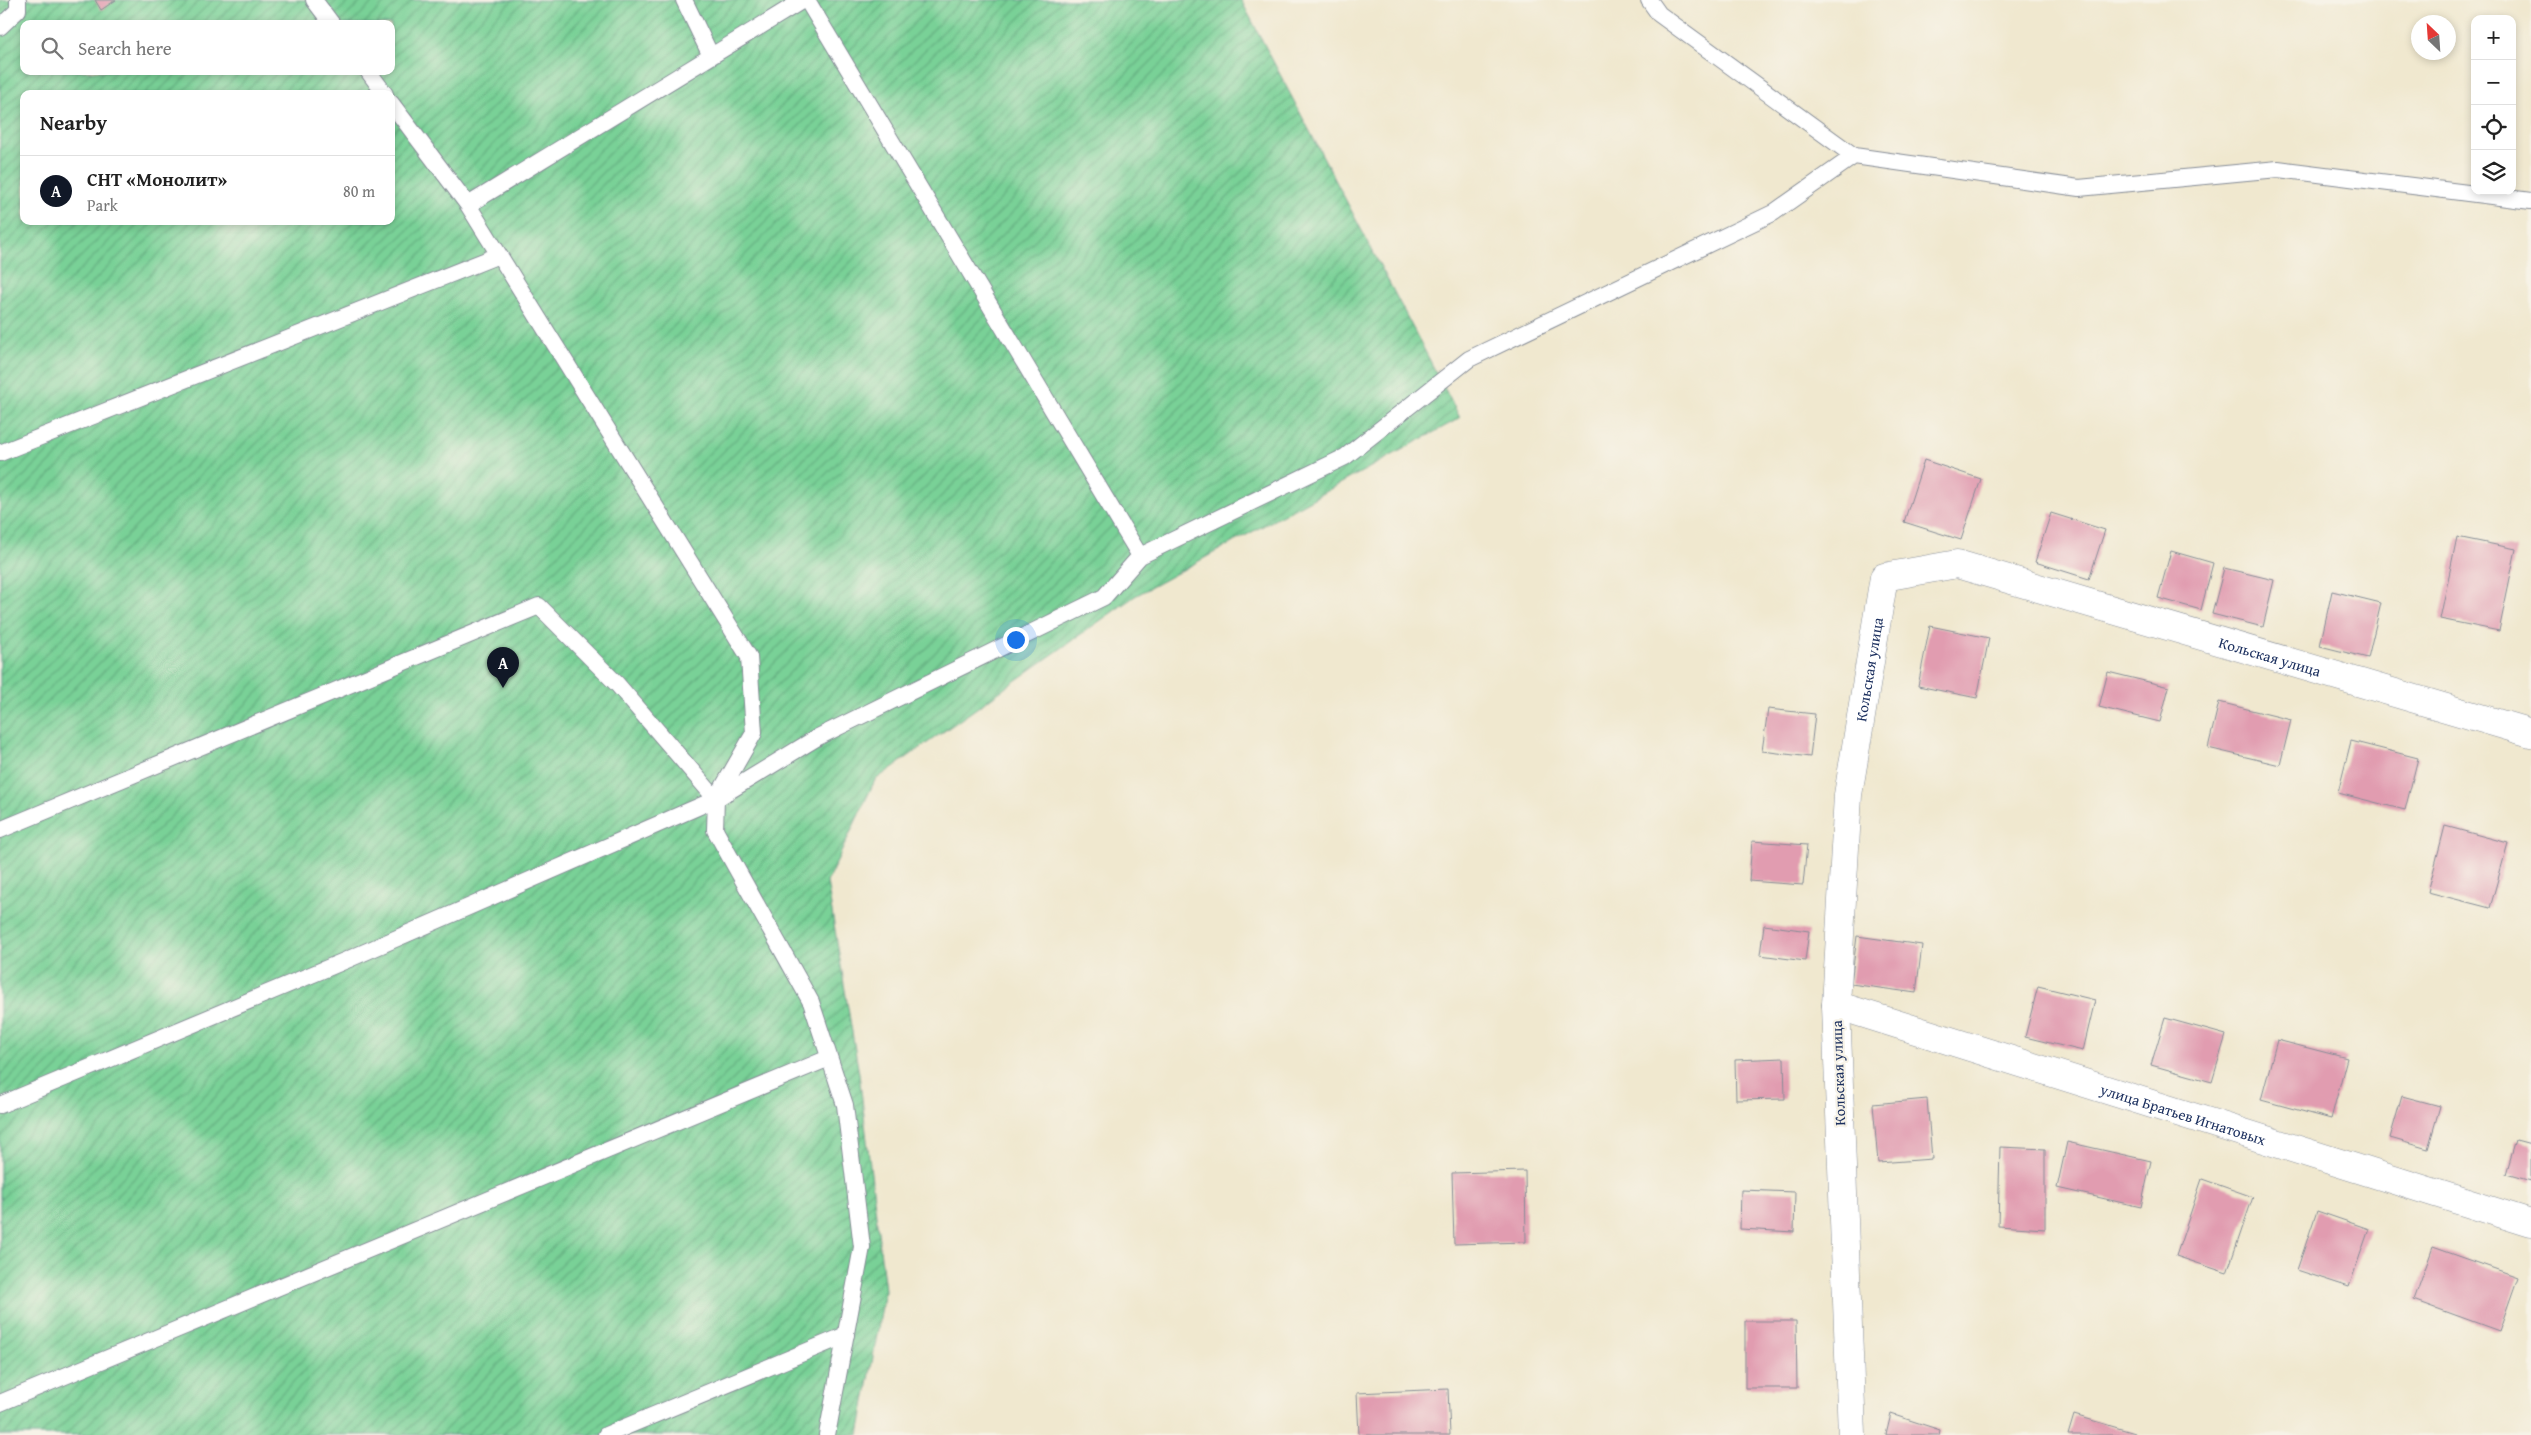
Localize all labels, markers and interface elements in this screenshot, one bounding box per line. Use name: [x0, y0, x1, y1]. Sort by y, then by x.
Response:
north arrow: [2411, 15, 2456, 60]
map controls: [2471, 15, 2516, 195]
button: +: [2471, 15, 2516, 60]
search box: [20, 20, 395, 75]
icon: search: [38, 34, 66, 62]
text: Search here: [78, 34, 172, 62]
button: −: [2471, 60, 2516, 105]
button: locate: [2471, 105, 2516, 150]
text: Nearby: [40, 107, 107, 138]
button: layers: [2471, 150, 2516, 195]
text: СНТ «Монолит»: [87, 165, 227, 193]
text: A: [51, 179, 61, 203]
text: 80 m: [343, 179, 375, 203]
text: Park: [87, 193, 118, 217]
street label: Кольская улица: [1850, 615, 1888, 723]
your location: [1003, 627, 1029, 653]
street label: Кольская улица: [2216, 631, 2324, 681]
pin: A: [487, 647, 519, 688]
street label: Кольская улица: [1826, 1019, 1850, 1126]
street label: улица Братьев Игнатовых: [2097, 1078, 2269, 1150]

